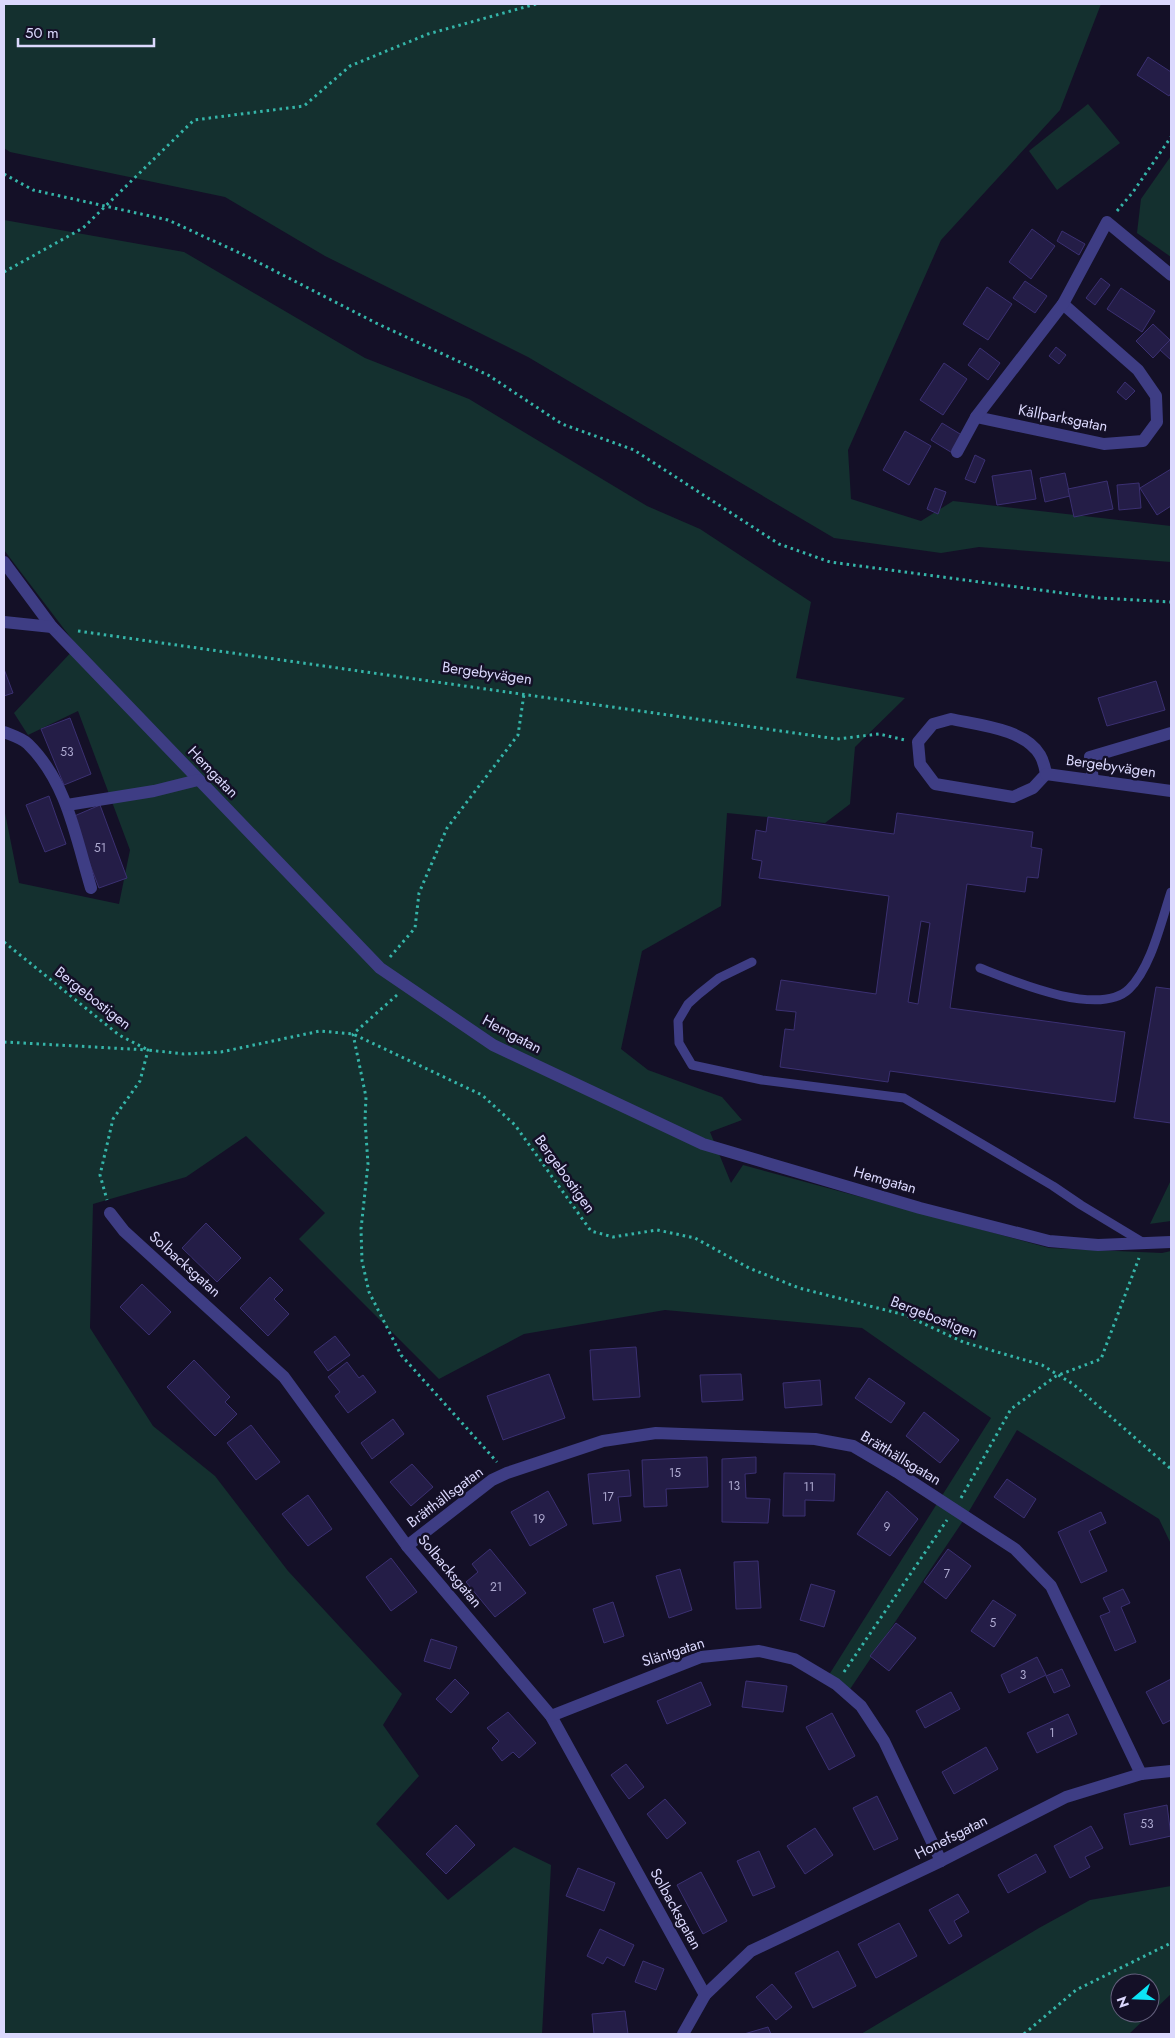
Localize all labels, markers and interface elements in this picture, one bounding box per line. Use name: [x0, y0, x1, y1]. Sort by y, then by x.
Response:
scale bar: [18, 15, 154, 47]
text: 50 m: [25, 22, 59, 44]
street label: Källparksgatan: [1016, 399, 1110, 437]
street label: Bergebyvägen: [441, 656, 533, 690]
street label: Hemgatan: [183, 741, 243, 803]
house number: 53: [60, 743, 74, 761]
street label: Bergebyvägen: [1065, 749, 1157, 783]
house number: 51: [94, 839, 106, 857]
street label: Bergebostigen: [50, 961, 136, 1035]
street label: Hemgatan: [478, 1009, 546, 1059]
street label: Bergebostigen: [529, 1130, 601, 1218]
street label: Hemgatan: [851, 1161, 919, 1199]
street label: Solbacksgatan: [144, 1226, 226, 1302]
street label: Bergebostigen: [887, 1290, 981, 1344]
street label: Brätthällsgatan: [857, 1425, 945, 1491]
street label: Brätthällsgatan: [402, 1461, 488, 1533]
house number: 15: [669, 1464, 681, 1482]
house number: 13: [728, 1477, 740, 1495]
house number: 11: [804, 1478, 814, 1496]
house number: 17: [602, 1488, 615, 1506]
house number: 19: [533, 1510, 545, 1528]
house number: 9: [884, 1518, 891, 1536]
street label: Solbacksgatan: [413, 1529, 487, 1613]
house number: 7: [944, 1565, 951, 1583]
house number: 21: [490, 1578, 502, 1596]
house number: 5: [990, 1614, 997, 1632]
street label: Släntgatan: [639, 1632, 707, 1672]
house number: 3: [1020, 1666, 1027, 1684]
house number: 1: [1049, 1724, 1055, 1742]
street label: Honefsgatan: [911, 1809, 991, 1865]
house number: 53: [1140, 1815, 1154, 1833]
street label: Solbacksgatan: [645, 1864, 707, 1954]
north arrow: [1110, 1973, 1160, 2023]
text: N: [1111, 1994, 1134, 2011]

